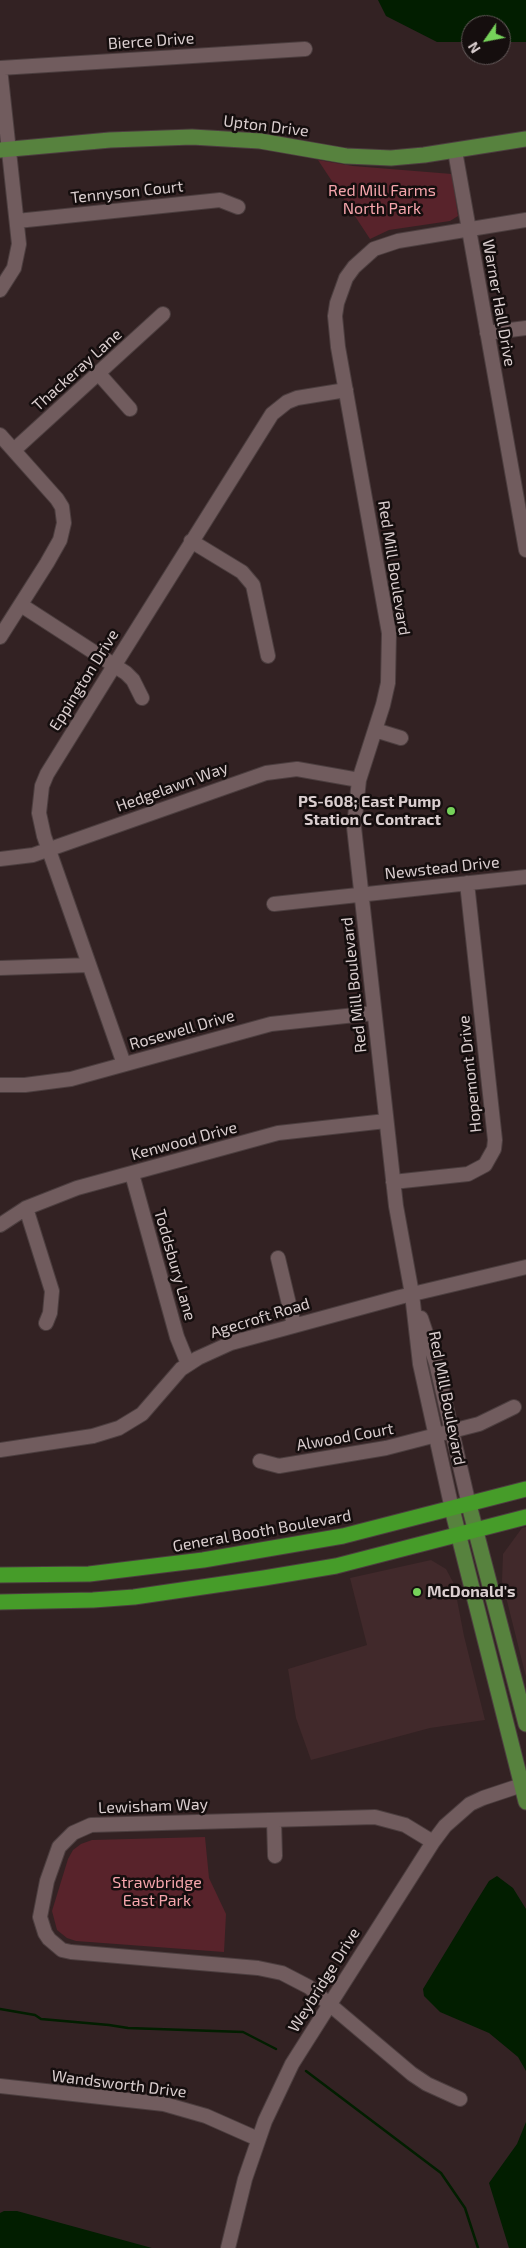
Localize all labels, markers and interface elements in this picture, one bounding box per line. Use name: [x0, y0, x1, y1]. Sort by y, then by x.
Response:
north arrow: [461, 15, 511, 65]
street label: Bierce Drive: [107, 28, 195, 54]
text: N: [464, 39, 484, 57]
street label: Upton Drive: [222, 111, 310, 141]
street label: Tennyson Court: [70, 177, 184, 207]
park label: Red Mill Farms North Park: [328, 181, 436, 219]
street label: Warner Hall Drive: [478, 238, 520, 368]
street label: Thackeray Lane: [28, 325, 126, 415]
street label: Red Mill Boulevard: [374, 499, 414, 637]
street label: Eppington Drive: [45, 626, 123, 734]
street label: Hedgelawn Way: [113, 758, 231, 816]
place label: PS-608; East Pump Station C Contract: [298, 792, 441, 830]
marker: PS-608; East Pump Station C Contract: [445, 805, 457, 817]
street label: Newstead Drive: [384, 852, 500, 884]
street label: Red Mill Boulevard: [337, 916, 371, 1054]
street label: Rosewell Drive: [127, 1006, 237, 1054]
street label: Hopemont Drive: [454, 1014, 486, 1134]
street label: Kenwood Drive: [129, 1118, 239, 1164]
street label: Toddsbury Lane: [150, 1207, 200, 1323]
street label: Agecroft Road: [208, 1294, 312, 1342]
street label: Red Mill Boulevard: [425, 1329, 469, 1467]
street label: Alwood Court: [295, 1419, 395, 1455]
street label: General Booth Boulevard: [171, 1506, 353, 1556]
place label: McDonald's: [427, 1582, 516, 1602]
marker: McDonald's: [411, 1586, 423, 1598]
street label: Lewisham Way: [98, 1794, 208, 1818]
park label: Strawbridge East Park: [112, 1873, 202, 1911]
street label: Weybridge Drive: [284, 1924, 364, 2036]
street label: Wandsworth Drive: [50, 2066, 188, 2102]

